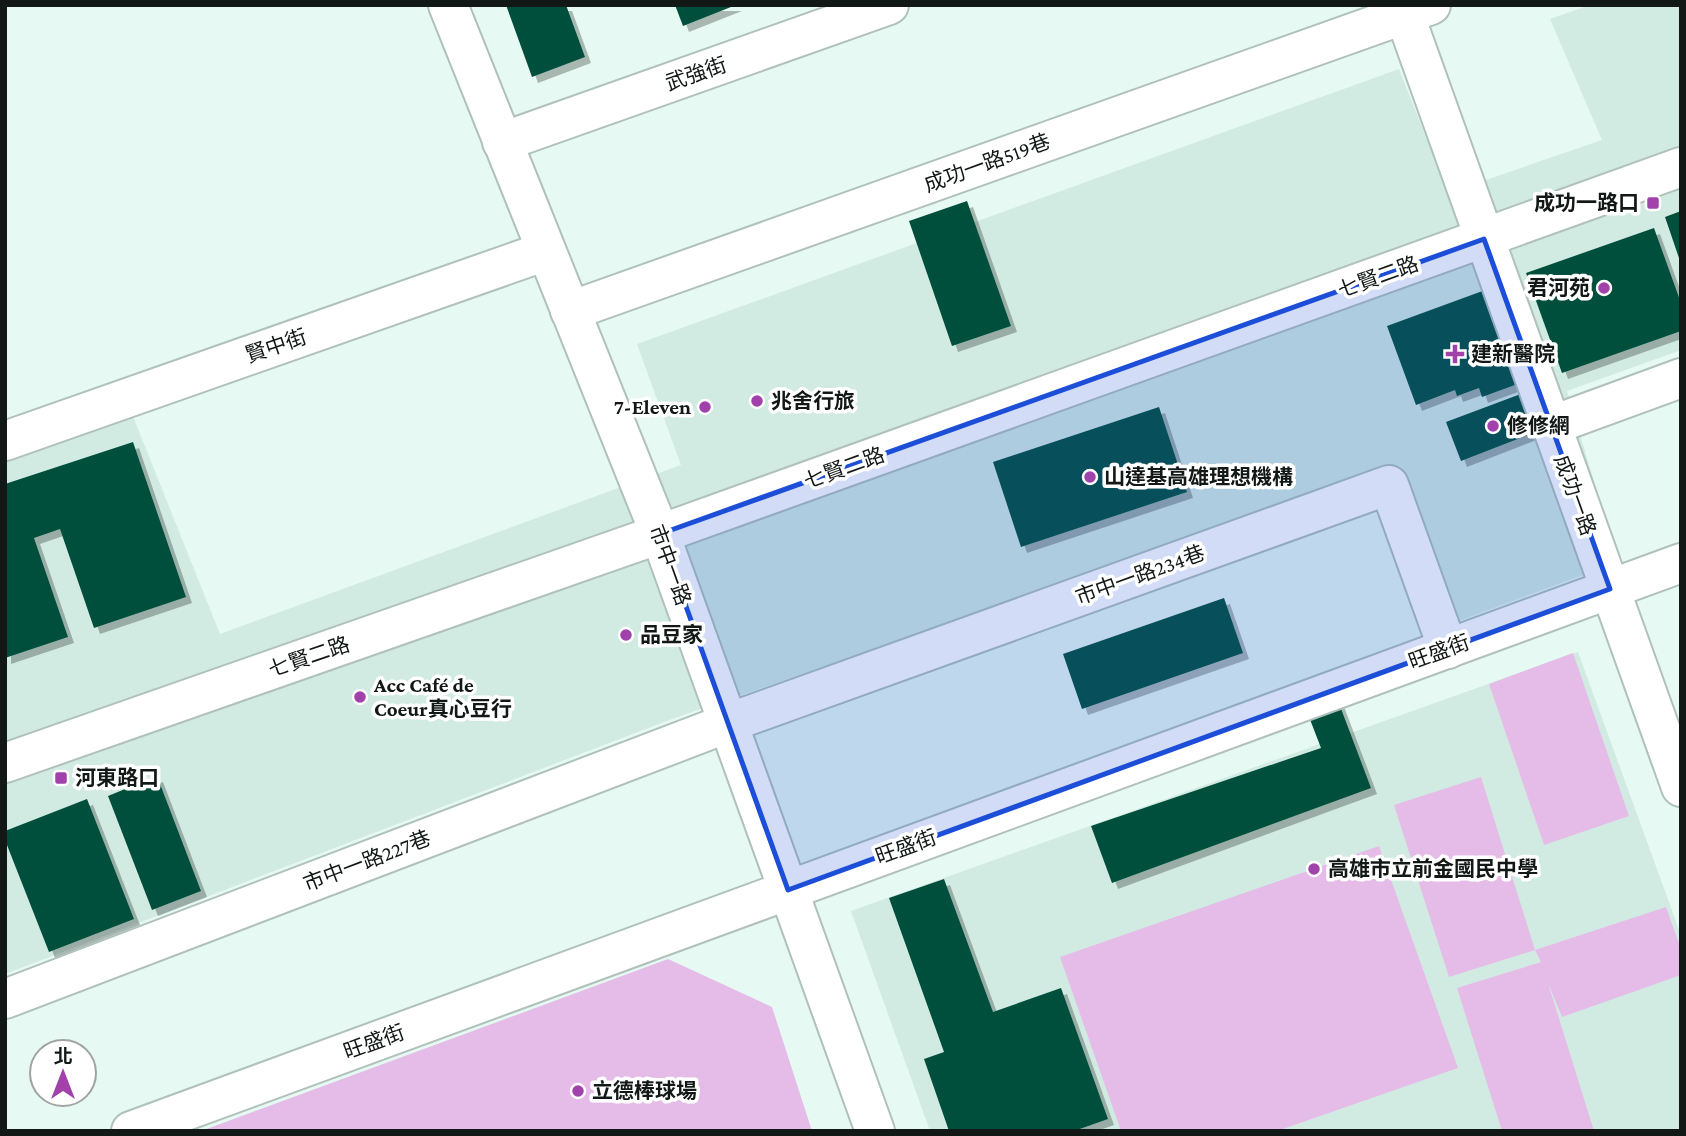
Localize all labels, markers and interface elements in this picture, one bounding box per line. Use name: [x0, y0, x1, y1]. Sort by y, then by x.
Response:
street label: 武強街: [662, 52, 730, 96]
street label: 成功一路519巷: [921, 129, 1053, 197]
place label: 成功一路口: [1534, 191, 1639, 215]
marker: 成功一路口: [1645, 195, 1661, 211]
street label: 七賢二路: [1334, 251, 1422, 303]
place label: 君河苑: [1527, 276, 1590, 300]
marker: 君河苑: [1596, 280, 1612, 296]
street label: 賢中街: [242, 324, 310, 368]
place label: 建新醫院: [1471, 342, 1555, 366]
marker: 建新醫院: [1445, 344, 1465, 364]
place label: 兆舍行旅: [771, 389, 855, 413]
marker: 兆舍行旅: [749, 393, 765, 409]
place label: 7-Eleven: [614, 395, 691, 419]
marker: 7-Eleven: [697, 399, 713, 415]
place label: 修修網: [1507, 414, 1570, 438]
marker: 修修網: [1485, 418, 1501, 434]
street label: 七賢二路: [800, 442, 888, 494]
street label: 成功一路: [1549, 451, 1601, 539]
place label: 山達基高雄理想機構: [1104, 465, 1293, 489]
marker: 山達基高雄理想機構: [1082, 469, 1098, 485]
street label: 市中一路: [644, 521, 696, 609]
street label: 市中一路234巷: [1072, 541, 1208, 609]
place label: 品豆家: [640, 623, 703, 647]
marker: 品豆家: [618, 627, 634, 643]
street label: 旺盛街: [1405, 630, 1473, 674]
street label: 七賢二路: [265, 632, 353, 682]
place label: Acc Café de Coeur真心豆行: [373, 673, 512, 721]
marker: Acc Café de Coeur真心豆行: [352, 689, 368, 705]
place label: 河東路口: [75, 766, 159, 790]
marker: 河東路口: [53, 770, 69, 786]
street label: 旺盛街: [872, 825, 940, 869]
street label: 市中一路227巷: [300, 826, 434, 896]
place label: 高雄市立前金國民中學: [1328, 857, 1538, 881]
marker: 高雄市立前金國民中學: [1306, 861, 1322, 877]
street label: 旺盛街: [340, 1020, 408, 1064]
north arrow: [28, 1038, 98, 1108]
text: 北: [53, 1046, 73, 1067]
place label: 立德棒球場: [592, 1079, 697, 1103]
marker: 立德棒球場: [570, 1083, 586, 1099]

